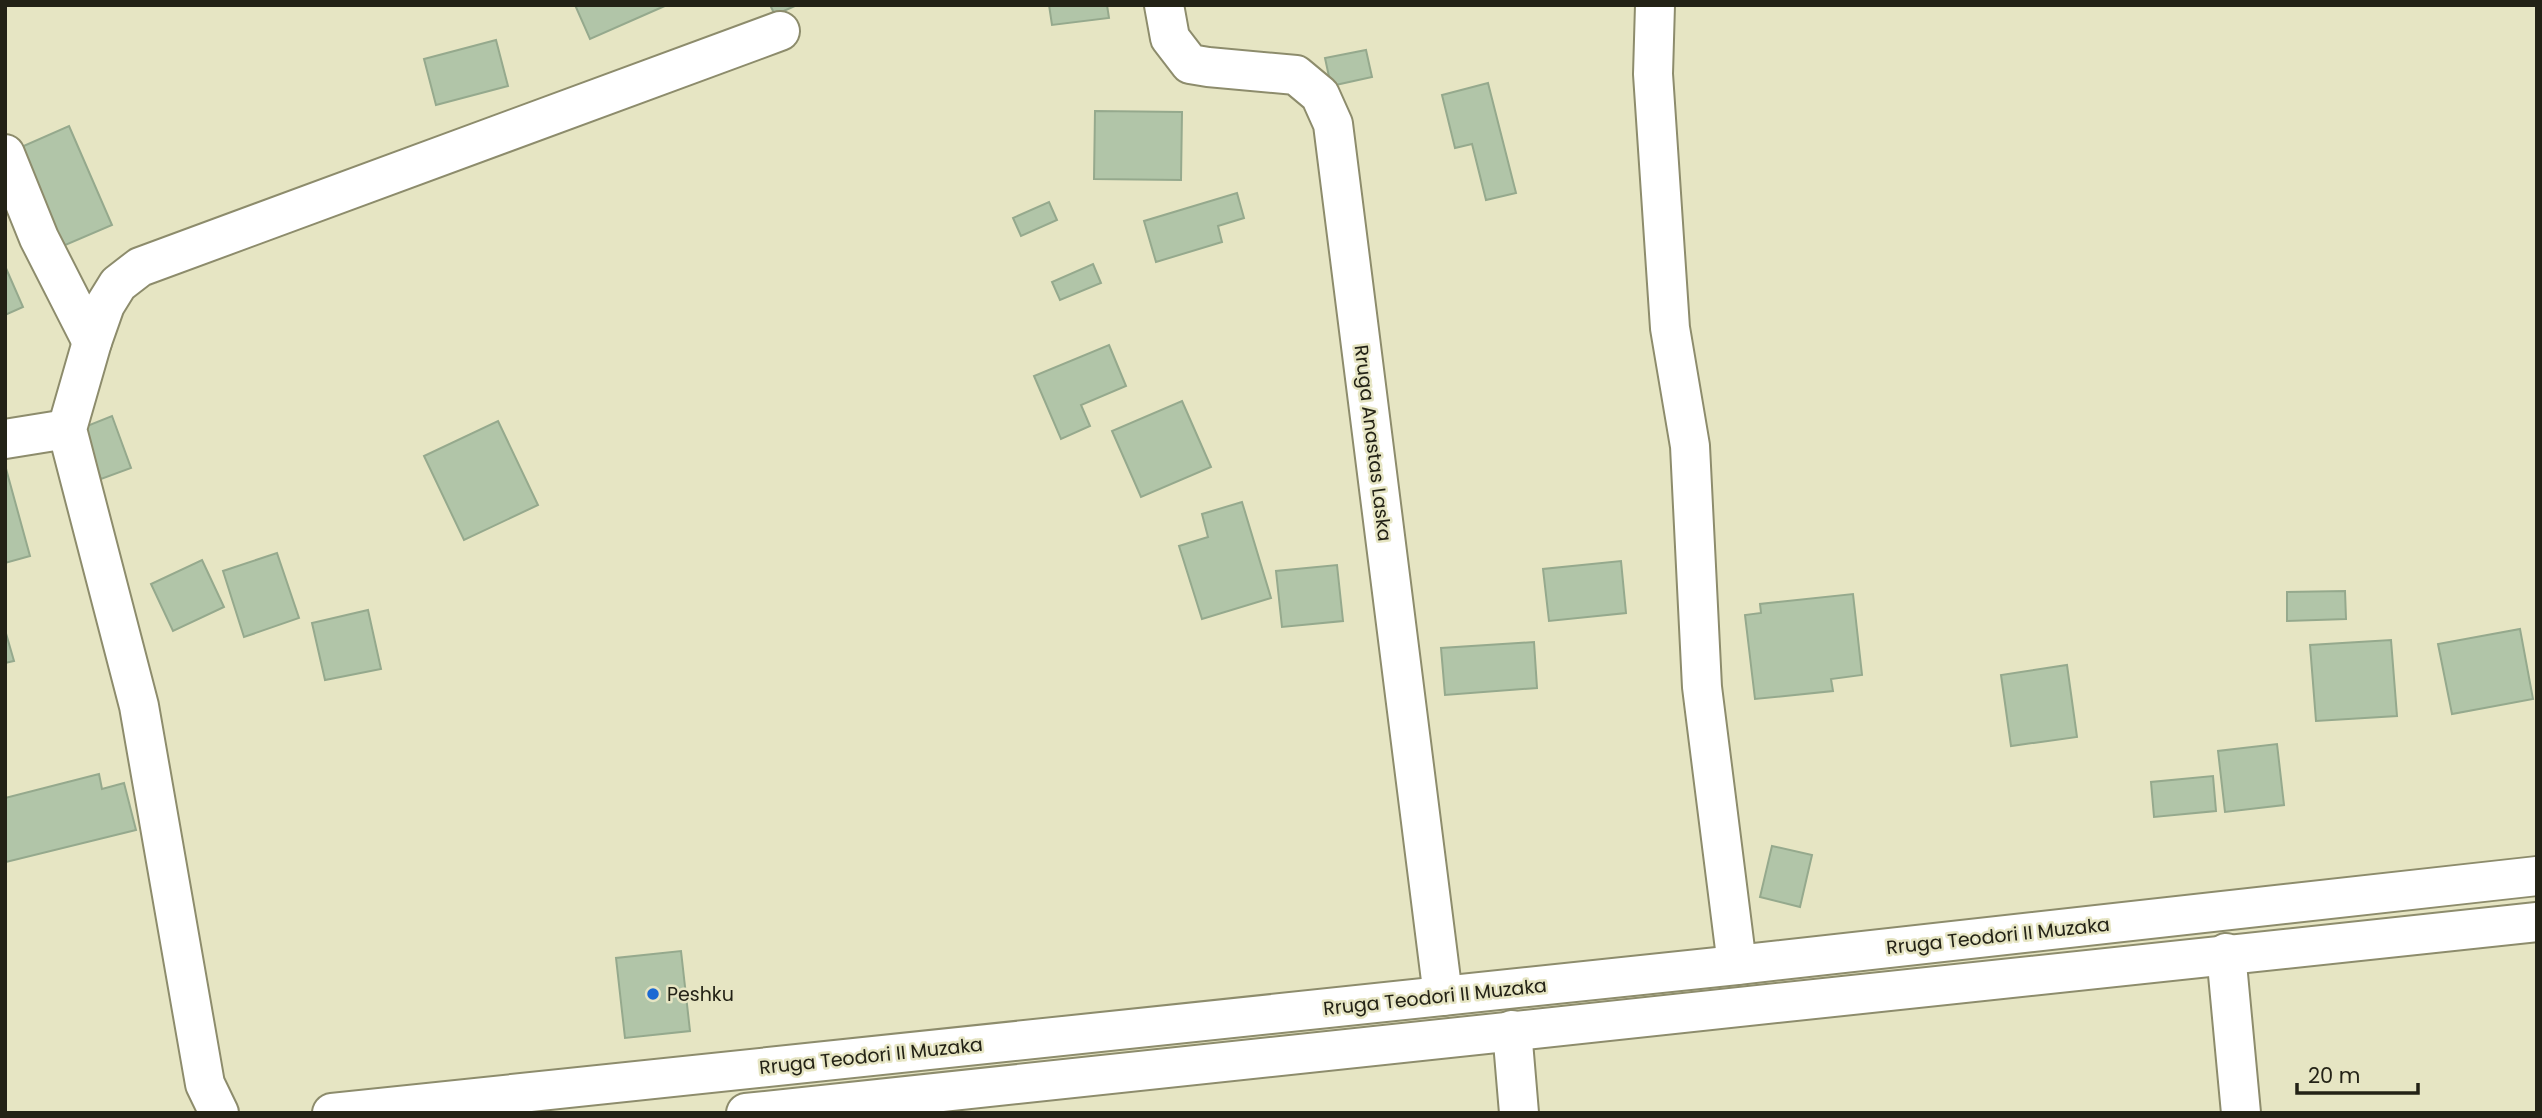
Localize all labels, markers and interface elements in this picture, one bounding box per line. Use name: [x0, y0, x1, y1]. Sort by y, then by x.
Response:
street label: Rruga Anastas Laska: [1348, 343, 1398, 543]
street label: Rruga Teodori II Muzaka: [1885, 911, 2111, 961]
street label: Rruga Teodori II Muzaka: [1322, 972, 1548, 1022]
place label: Peshku: [667, 981, 734, 1008]
marker: Peshku: [645, 986, 661, 1002]
street label: Rruga Teodori II Muzaka: [758, 1031, 984, 1081]
scale bar: [2297, 1052, 2418, 1096]
text: 20 m: [2308, 1061, 2361, 1090]

